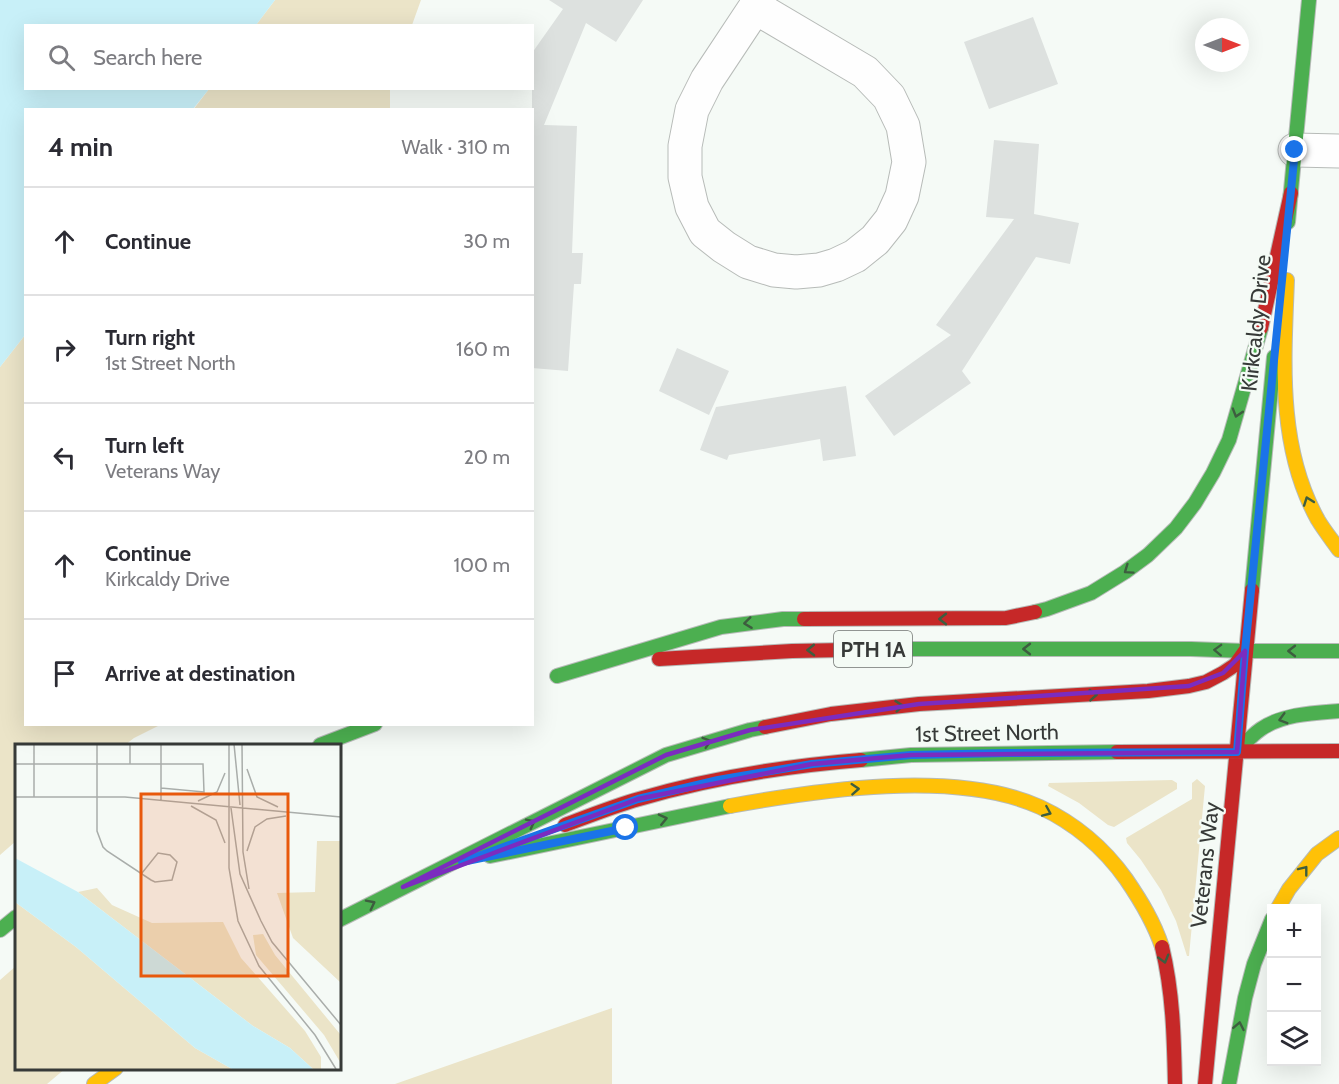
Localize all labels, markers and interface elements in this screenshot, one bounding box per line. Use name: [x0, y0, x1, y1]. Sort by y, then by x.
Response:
north arrow: [1195, 18, 1249, 72]
search box: [24, 24, 534, 90]
icon: search: [45, 41, 78, 74]
text: Search here: [93, 44, 202, 71]
text: 4 min: [48, 131, 113, 163]
text: Walk · 310 m: [402, 135, 510, 159]
route end: [1281, 136, 1307, 162]
icon: ahead: [48, 225, 81, 258]
text: Continue: [105, 228, 191, 255]
text: 30 m: [463, 229, 510, 253]
street label: Kirkcaldy Drive: [1235, 253, 1277, 393]
text: Turn right: [105, 324, 195, 351]
icon: right: [48, 333, 81, 366]
text: 160 m: [456, 337, 510, 361]
text: 1st Street North: [105, 351, 236, 375]
one-way arrow: [1232, 407, 1244, 418]
text: Turn left: [105, 432, 184, 459]
icon: left: [48, 441, 81, 474]
text: 20 m: [464, 445, 510, 469]
text: Veterans Way: [105, 459, 220, 483]
one-way arrow: [1302, 496, 1315, 507]
text: Continue: [105, 540, 191, 567]
icon: ahead: [48, 549, 81, 582]
text: 100 m: [454, 553, 510, 577]
one-way arrow: [1123, 563, 1134, 574]
text: Kirkcaldy Drive: [105, 567, 230, 591]
one-way arrow: [939, 613, 948, 625]
one-way arrow: [744, 616, 753, 629]
road number: PTH 1A: [834, 631, 912, 667]
one-way arrow: [1023, 643, 1032, 655]
one-way arrow: [1213, 643, 1222, 656]
one-way arrow: [807, 644, 816, 657]
one-way arrow: [1288, 645, 1297, 657]
icon: arrive: [48, 657, 81, 690]
text: Arrive at destination: [105, 660, 295, 687]
one-way arrow: [1089, 689, 1098, 702]
one-way arrow: [894, 701, 903, 713]
one-way arrow: [1278, 712, 1289, 724]
street label: 1st Street North: [915, 718, 1059, 748]
one-way arrow: [702, 737, 712, 749]
inset map: [15, 744, 340, 1069]
one-way arrow: [851, 783, 860, 796]
street label: Veterans Way: [1185, 801, 1225, 929]
one-way arrow: [1040, 805, 1051, 817]
one-way arrow: [658, 813, 668, 826]
route start: [612, 814, 638, 840]
one-way arrow: [524, 819, 535, 830]
one-way arrow: [1297, 865, 1308, 876]
one-way arrow: [365, 900, 375, 911]
map controls: [1267, 904, 1321, 1066]
button: +: [1267, 904, 1321, 958]
one-way arrow: [1157, 953, 1169, 964]
button: −: [1267, 958, 1321, 1012]
button: layers: [1267, 1012, 1321, 1066]
one-way arrow: [1232, 1022, 1245, 1032]

